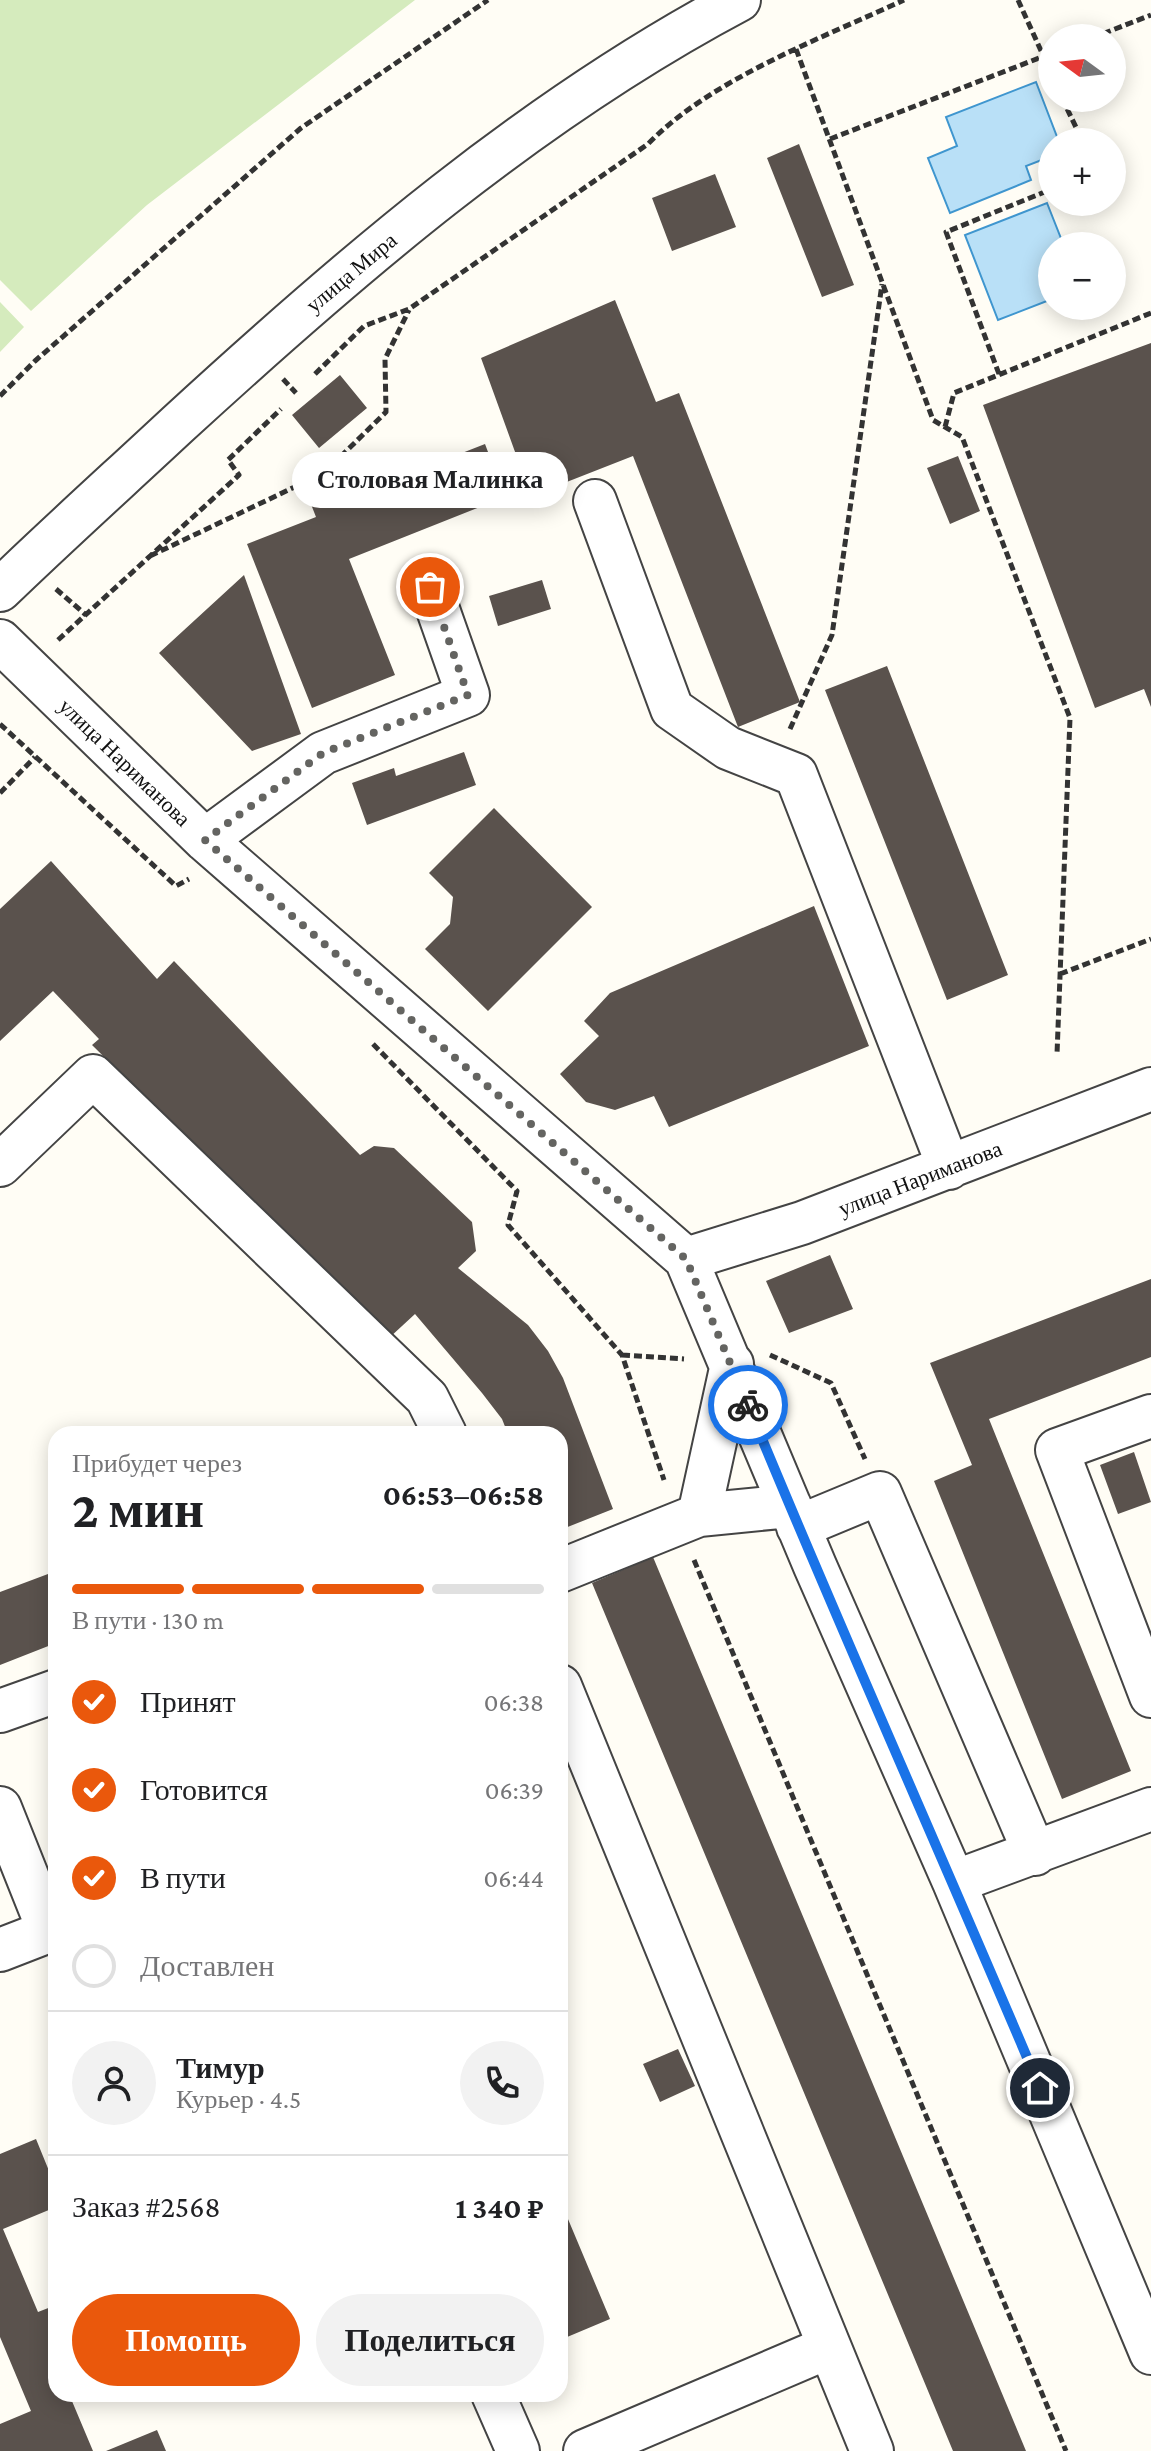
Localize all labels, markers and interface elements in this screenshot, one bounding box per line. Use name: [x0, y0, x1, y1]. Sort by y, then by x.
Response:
north arrow: [1038, 24, 1126, 112]
map controls: [1038, 24, 1126, 320]
button: +: [1038, 128, 1126, 216]
street label: улица Мира: [301, 227, 402, 317]
button: −: [1038, 232, 1126, 320]
callout: Столовая Малинка: [292, 451, 568, 507]
text: Столовая Малинка: [317, 465, 543, 494]
pin: [396, 553, 464, 621]
icon: bag: [408, 565, 452, 609]
street label: улица Нариманова: [54, 693, 196, 832]
street label: улица Нариманова: [835, 1136, 1006, 1221]
courier: [708, 1365, 788, 1445]
icon: bike: [726, 1383, 770, 1427]
text: Прибудет через: [72, 1449, 242, 1478]
text: 06:53–06:58: [383, 1478, 544, 1511]
text: 2 мин: [72, 1480, 204, 1538]
text: В пути · 130 m: [72, 1606, 224, 1635]
icon: check: [72, 1680, 116, 1724]
text: Принят: [140, 1685, 236, 1718]
text: 06:38: [484, 1688, 544, 1717]
icon: check: [72, 1768, 116, 1812]
text: Готовится: [140, 1773, 268, 1806]
text: 06:39: [485, 1776, 544, 1805]
icon: check: [72, 1856, 116, 1900]
text: В пути: [140, 1861, 226, 1894]
text: 06:44: [484, 1864, 544, 1893]
text: Доставлен: [140, 1949, 274, 1982]
button: person: [72, 2041, 156, 2125]
button: phone: [460, 2041, 544, 2125]
text: Тимур: [176, 2051, 265, 2084]
pin: [1006, 2054, 1074, 2122]
icon: home: [1018, 2066, 1062, 2110]
text: Курьер · 4.5: [176, 2085, 301, 2114]
text: Заказ #2568: [72, 2190, 221, 2223]
text: 1 340 ₽: [456, 2191, 544, 2224]
button: Помощь: [72, 2294, 300, 2386]
button: Поделиться: [316, 2294, 544, 2386]

